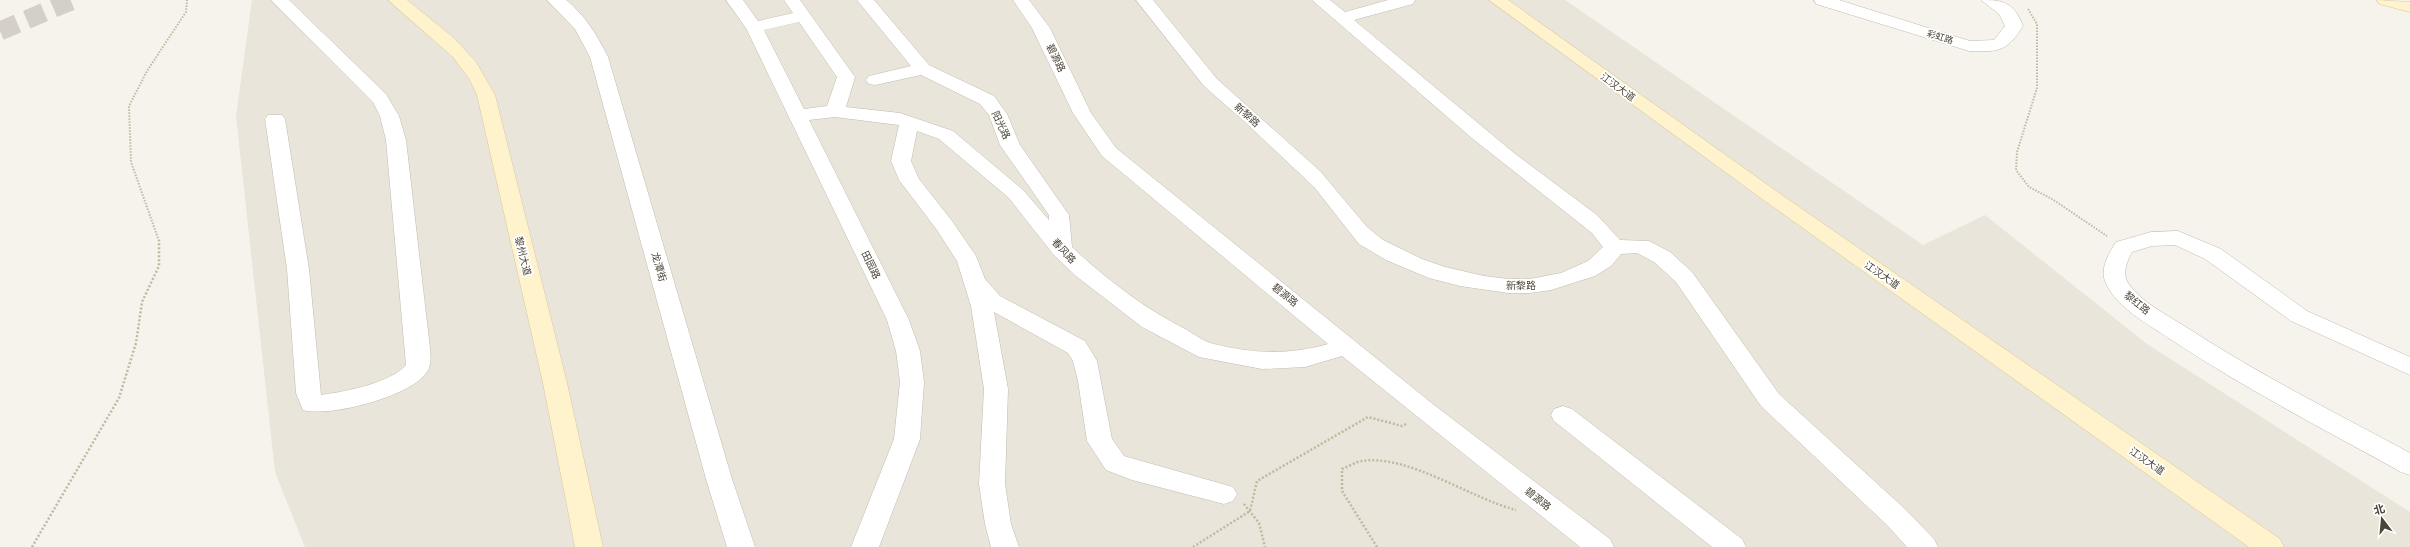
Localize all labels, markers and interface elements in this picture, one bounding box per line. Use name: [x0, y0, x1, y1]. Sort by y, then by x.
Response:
street label: 彩虹路: [1926, 28, 1954, 46]
street label: 碧源路: [1044, 42, 1068, 74]
street label: 江汉大道: [1599, 71, 1637, 103]
street label: 新黎路: [1232, 101, 1262, 129]
street label: 阳光路: [990, 109, 1012, 141]
street label: 黎州大道: [513, 235, 533, 277]
street label: 春风路: [1050, 236, 1078, 266]
street label: 田园路: [859, 249, 883, 281]
street label: 龙潭街: [650, 251, 668, 283]
street label: 江汉大道: [1862, 259, 1902, 291]
street label: 新黎路: [1506, 280, 1536, 291]
street label: 碧源路: [1270, 281, 1300, 309]
street label: 黎红路: [2122, 289, 2152, 317]
street label: 江汉大道: [2127, 445, 2167, 477]
street label: 碧源路: [1523, 485, 1553, 513]
north arrow: [2362, 499, 2402, 539]
text: 北: [2372, 502, 2386, 518]

